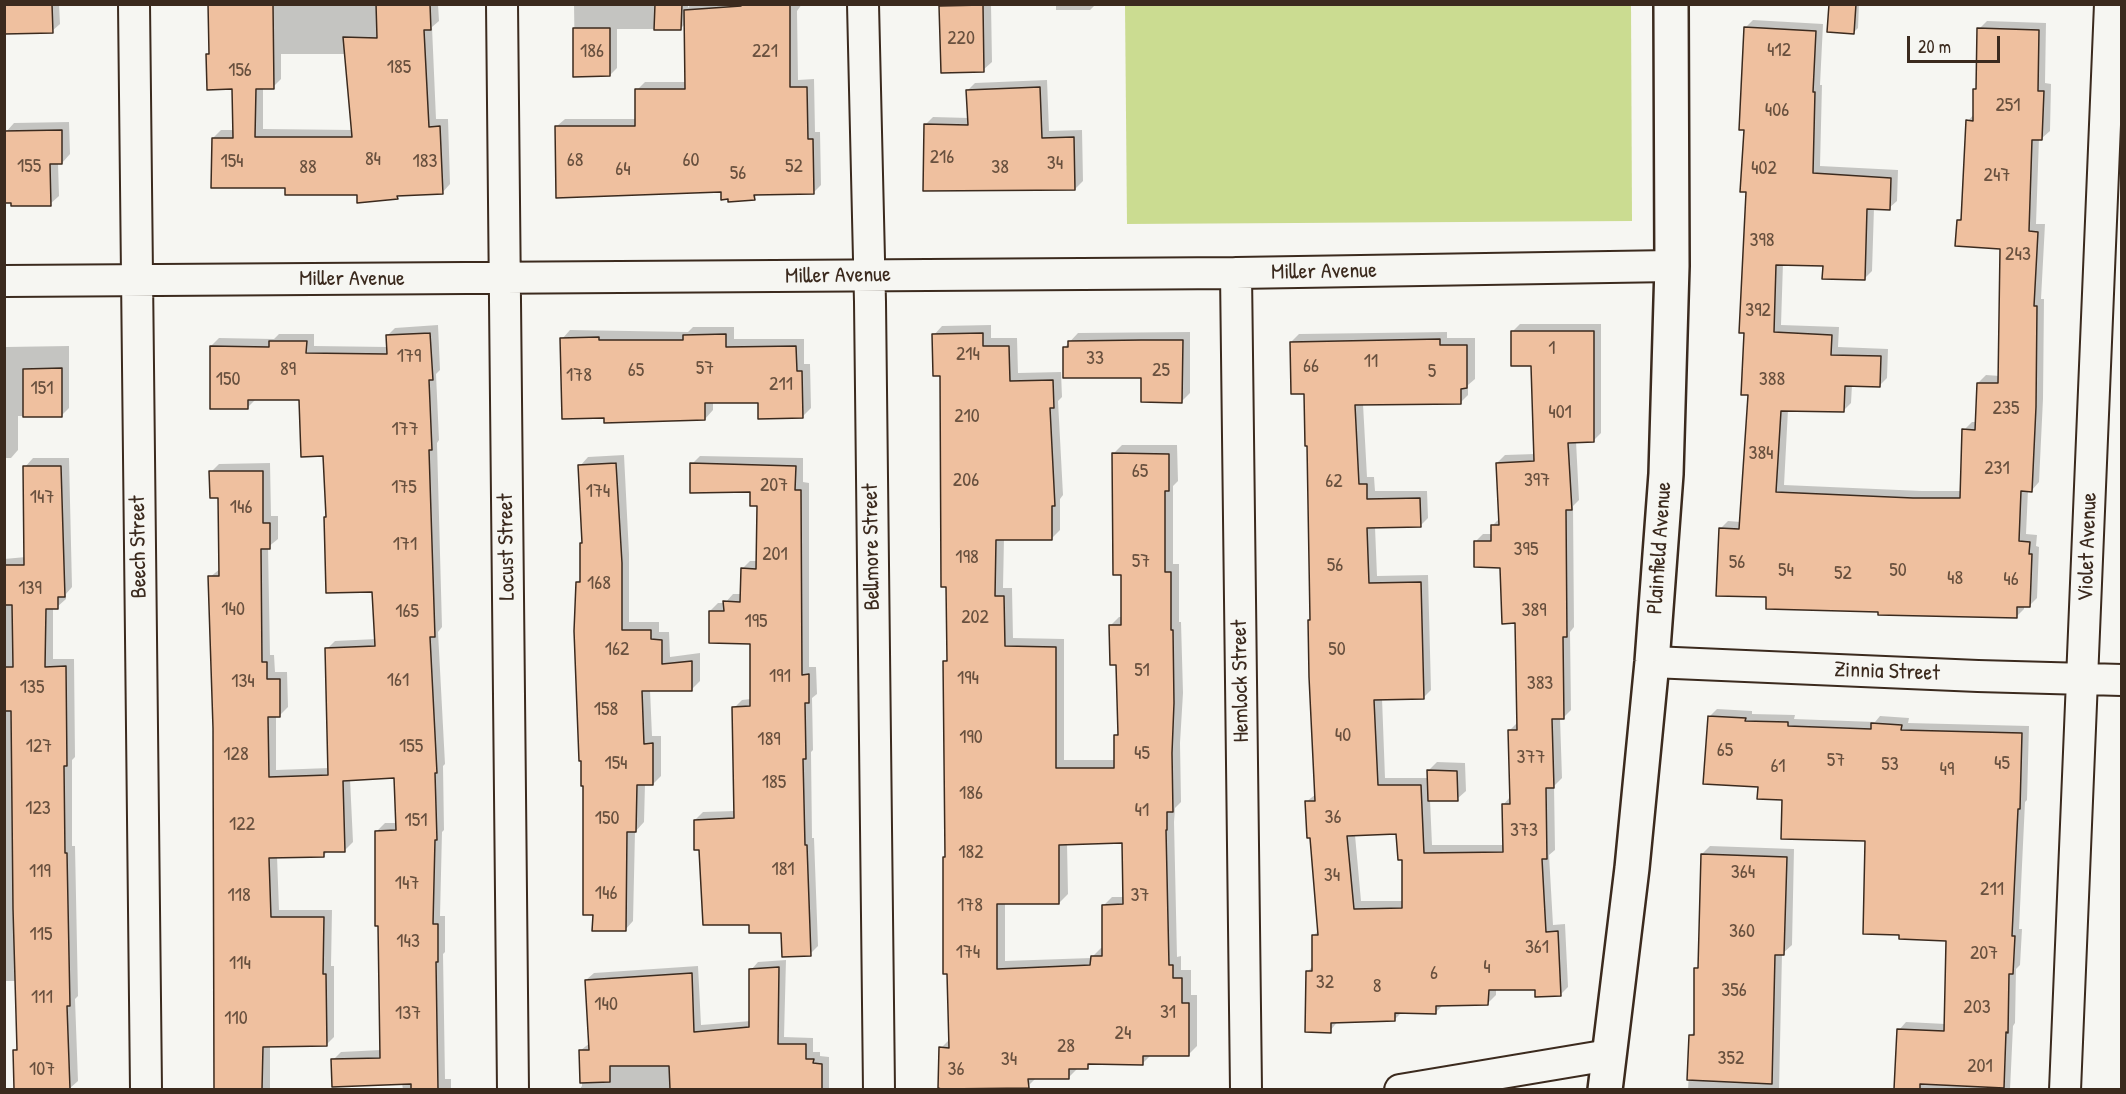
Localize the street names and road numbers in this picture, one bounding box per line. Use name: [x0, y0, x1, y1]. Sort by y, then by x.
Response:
street label: Miller Avenue: [1271, 258, 1377, 286]
street label: Miller Avenue: [785, 262, 891, 290]
street label: Miller Avenue: [299, 266, 405, 292]
street label: Plainfield Avenue: [1642, 481, 1678, 615]
street label: Bellmore Street: [858, 483, 886, 611]
street label: Violet Avenue: [2073, 492, 2103, 602]
street label: Locust Street: [493, 493, 521, 601]
street label: Beech Street: [125, 495, 153, 599]
street label: Hemlock Street: [1227, 619, 1255, 743]
street label: Zinnia Street: [1834, 657, 1940, 687]

